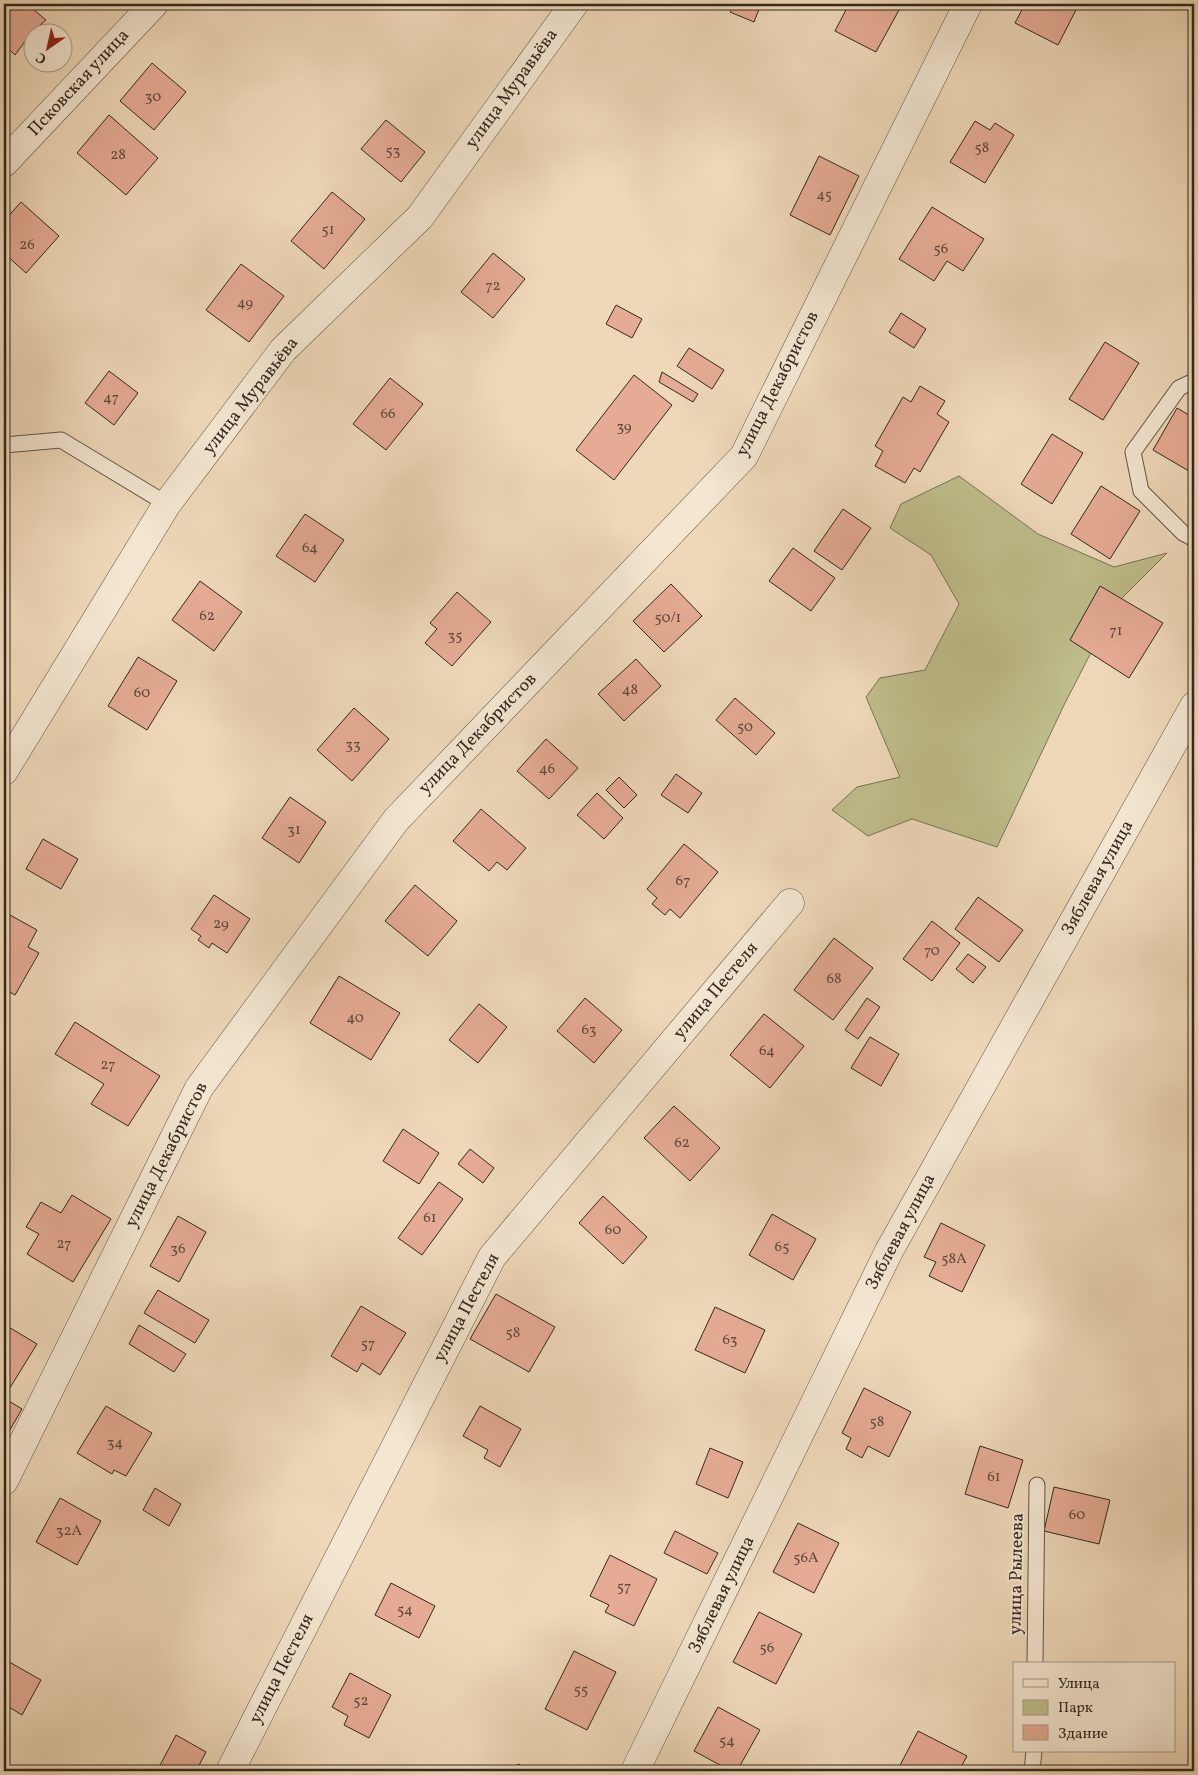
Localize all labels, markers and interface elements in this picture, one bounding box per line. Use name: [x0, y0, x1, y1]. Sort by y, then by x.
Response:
north arrow: [22, 22, 72, 72]
street label: Псковская улица: [23, 24, 135, 142]
street label: улица Муравьёва: [460, 24, 564, 154]
text: С: [33, 47, 51, 68]
house number: 30: [145, 87, 161, 108]
house number: 58: [975, 138, 989, 159]
house number: 53: [386, 141, 400, 162]
house number: 28: [110, 145, 126, 166]
house number: 45: [816, 185, 832, 206]
house number: 51: [321, 220, 335, 241]
house number: 26: [19, 235, 35, 256]
house number: 56: [934, 239, 948, 260]
house number: 72: [485, 276, 501, 297]
house number: 49: [237, 293, 253, 314]
street label: улица Декабристов: [730, 307, 826, 461]
street label: улица Муравьёва: [197, 332, 305, 460]
house number: 47: [103, 388, 119, 409]
house number: 66: [380, 404, 396, 425]
house number: 39: [616, 417, 632, 438]
house number: 64: [302, 538, 318, 559]
house number: 62: [199, 606, 215, 627]
house number: 50/1: [655, 608, 681, 629]
house number: 71: [1109, 621, 1123, 642]
house number: 35: [448, 626, 462, 647]
street label: улица Декабристов: [413, 668, 543, 800]
house number: 48: [622, 680, 638, 701]
house number: 60: [134, 683, 150, 704]
house number: 50: [737, 717, 753, 738]
house number: 33: [345, 735, 361, 756]
house number: 46: [539, 759, 555, 780]
street label: Зяблевая улица: [1056, 816, 1140, 940]
house number: 31: [287, 820, 301, 841]
house number: 67: [676, 871, 690, 892]
house number: 29: [213, 914, 229, 935]
street label: улица Пестеля: [668, 937, 764, 1045]
house number: 70: [924, 941, 940, 962]
house number: 68: [826, 969, 842, 990]
house number: 40: [346, 1008, 364, 1029]
house number: 63: [581, 1020, 597, 1041]
house number: 64: [759, 1041, 775, 1062]
house number: 27: [101, 1055, 115, 1076]
street label: улица Декабристов: [119, 1078, 215, 1232]
house number: 62: [674, 1133, 690, 1154]
street label: Зяблевая улица: [860, 1170, 942, 1294]
house number: 61: [423, 1208, 437, 1229]
house number: 60: [605, 1220, 621, 1241]
house number: 27: [57, 1234, 71, 1255]
house number: 65: [775, 1237, 789, 1258]
house number: 36: [170, 1239, 186, 1260]
street label: улица Пестеля: [428, 1249, 506, 1367]
house number: 58А: [941, 1249, 967, 1270]
house number: 58: [506, 1323, 520, 1344]
house number: 63: [722, 1330, 738, 1351]
house number: 57: [361, 1334, 375, 1355]
house number: 58: [870, 1412, 884, 1433]
house number: 34: [107, 1433, 123, 1454]
house number: 61: [987, 1467, 1001, 1488]
house number: 60: [1069, 1505, 1085, 1526]
street label: улица Рылеева: [1003, 1513, 1031, 1635]
house number: 32А: [56, 1521, 83, 1542]
street label: Зяблевая улица: [683, 1532, 761, 1658]
house number: 56А: [793, 1548, 819, 1569]
house number: 57: [617, 1577, 631, 1598]
house number: 54: [397, 1600, 413, 1621]
street label: улица Пестеля: [244, 1610, 320, 1728]
house number: 56: [760, 1638, 774, 1659]
legend: [1013, 1662, 1176, 1752]
text: Улица: [1058, 1674, 1100, 1695]
house number: 55: [574, 1680, 588, 1701]
house number: 52: [353, 1691, 369, 1712]
text: Парк: [1058, 1698, 1093, 1719]
text: Здание: [1058, 1724, 1108, 1745]
house number: 54: [719, 1731, 735, 1752]

